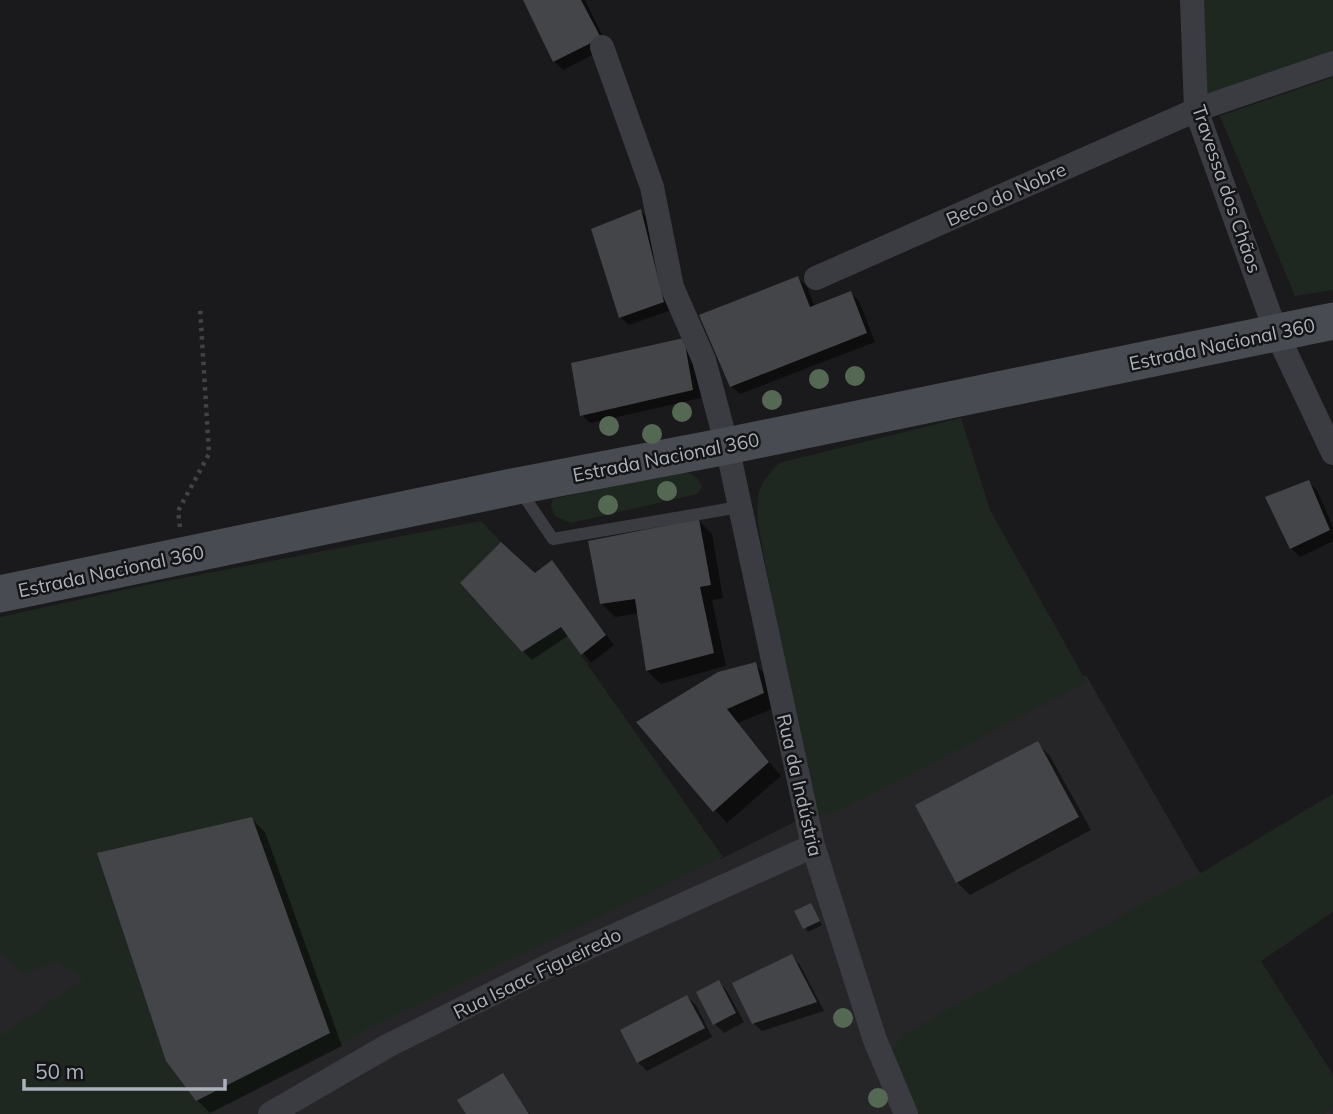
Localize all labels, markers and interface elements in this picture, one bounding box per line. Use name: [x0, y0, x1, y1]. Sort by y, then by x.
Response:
street label: Travessa dos Chãos: [1187, 102, 1267, 276]
street label: Beco do Nobre: [942, 157, 1070, 231]
street label: Estrada Nacional 360: [1127, 313, 1317, 375]
street label: Estrada Nacional 360: [571, 427, 761, 487]
street label: Estrada Nacional 360: [16, 540, 206, 602]
street label: Rua da Indústria: [772, 711, 828, 859]
street label: Rua Isaac Figueiredo: [449, 922, 625, 1024]
scale bar: [24, 1048, 226, 1092]
text: 50 m: [35, 1058, 84, 1084]

